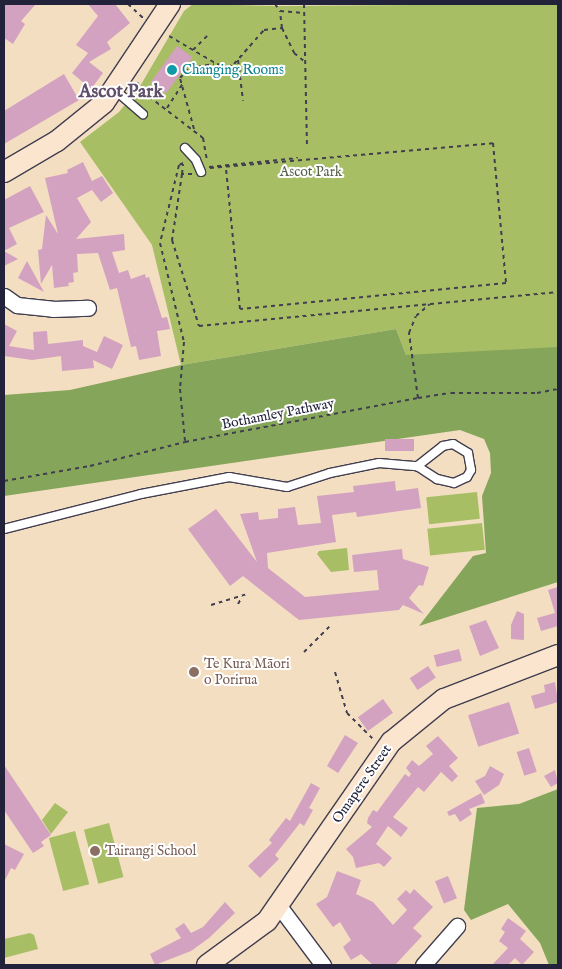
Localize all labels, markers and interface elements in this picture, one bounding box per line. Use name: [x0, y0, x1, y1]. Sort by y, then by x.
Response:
place label: Changing Rooms: [182, 62, 284, 78]
marker: Changing Rooms: [166, 64, 178, 76]
district label: Ascot Park: [79, 82, 163, 104]
park label: Ascot Park: [280, 164, 342, 180]
street label: Bothamley Pathway: [220, 395, 336, 433]
place label: Te Kura Māori o Porirua: [204, 656, 290, 689]
marker: Te Kura Māori o Porirua: [188, 666, 200, 678]
street label: Omapere Street: [329, 742, 395, 826]
place label: Tairangi School: [105, 843, 196, 859]
marker: Tairangi School: [89, 845, 101, 857]

